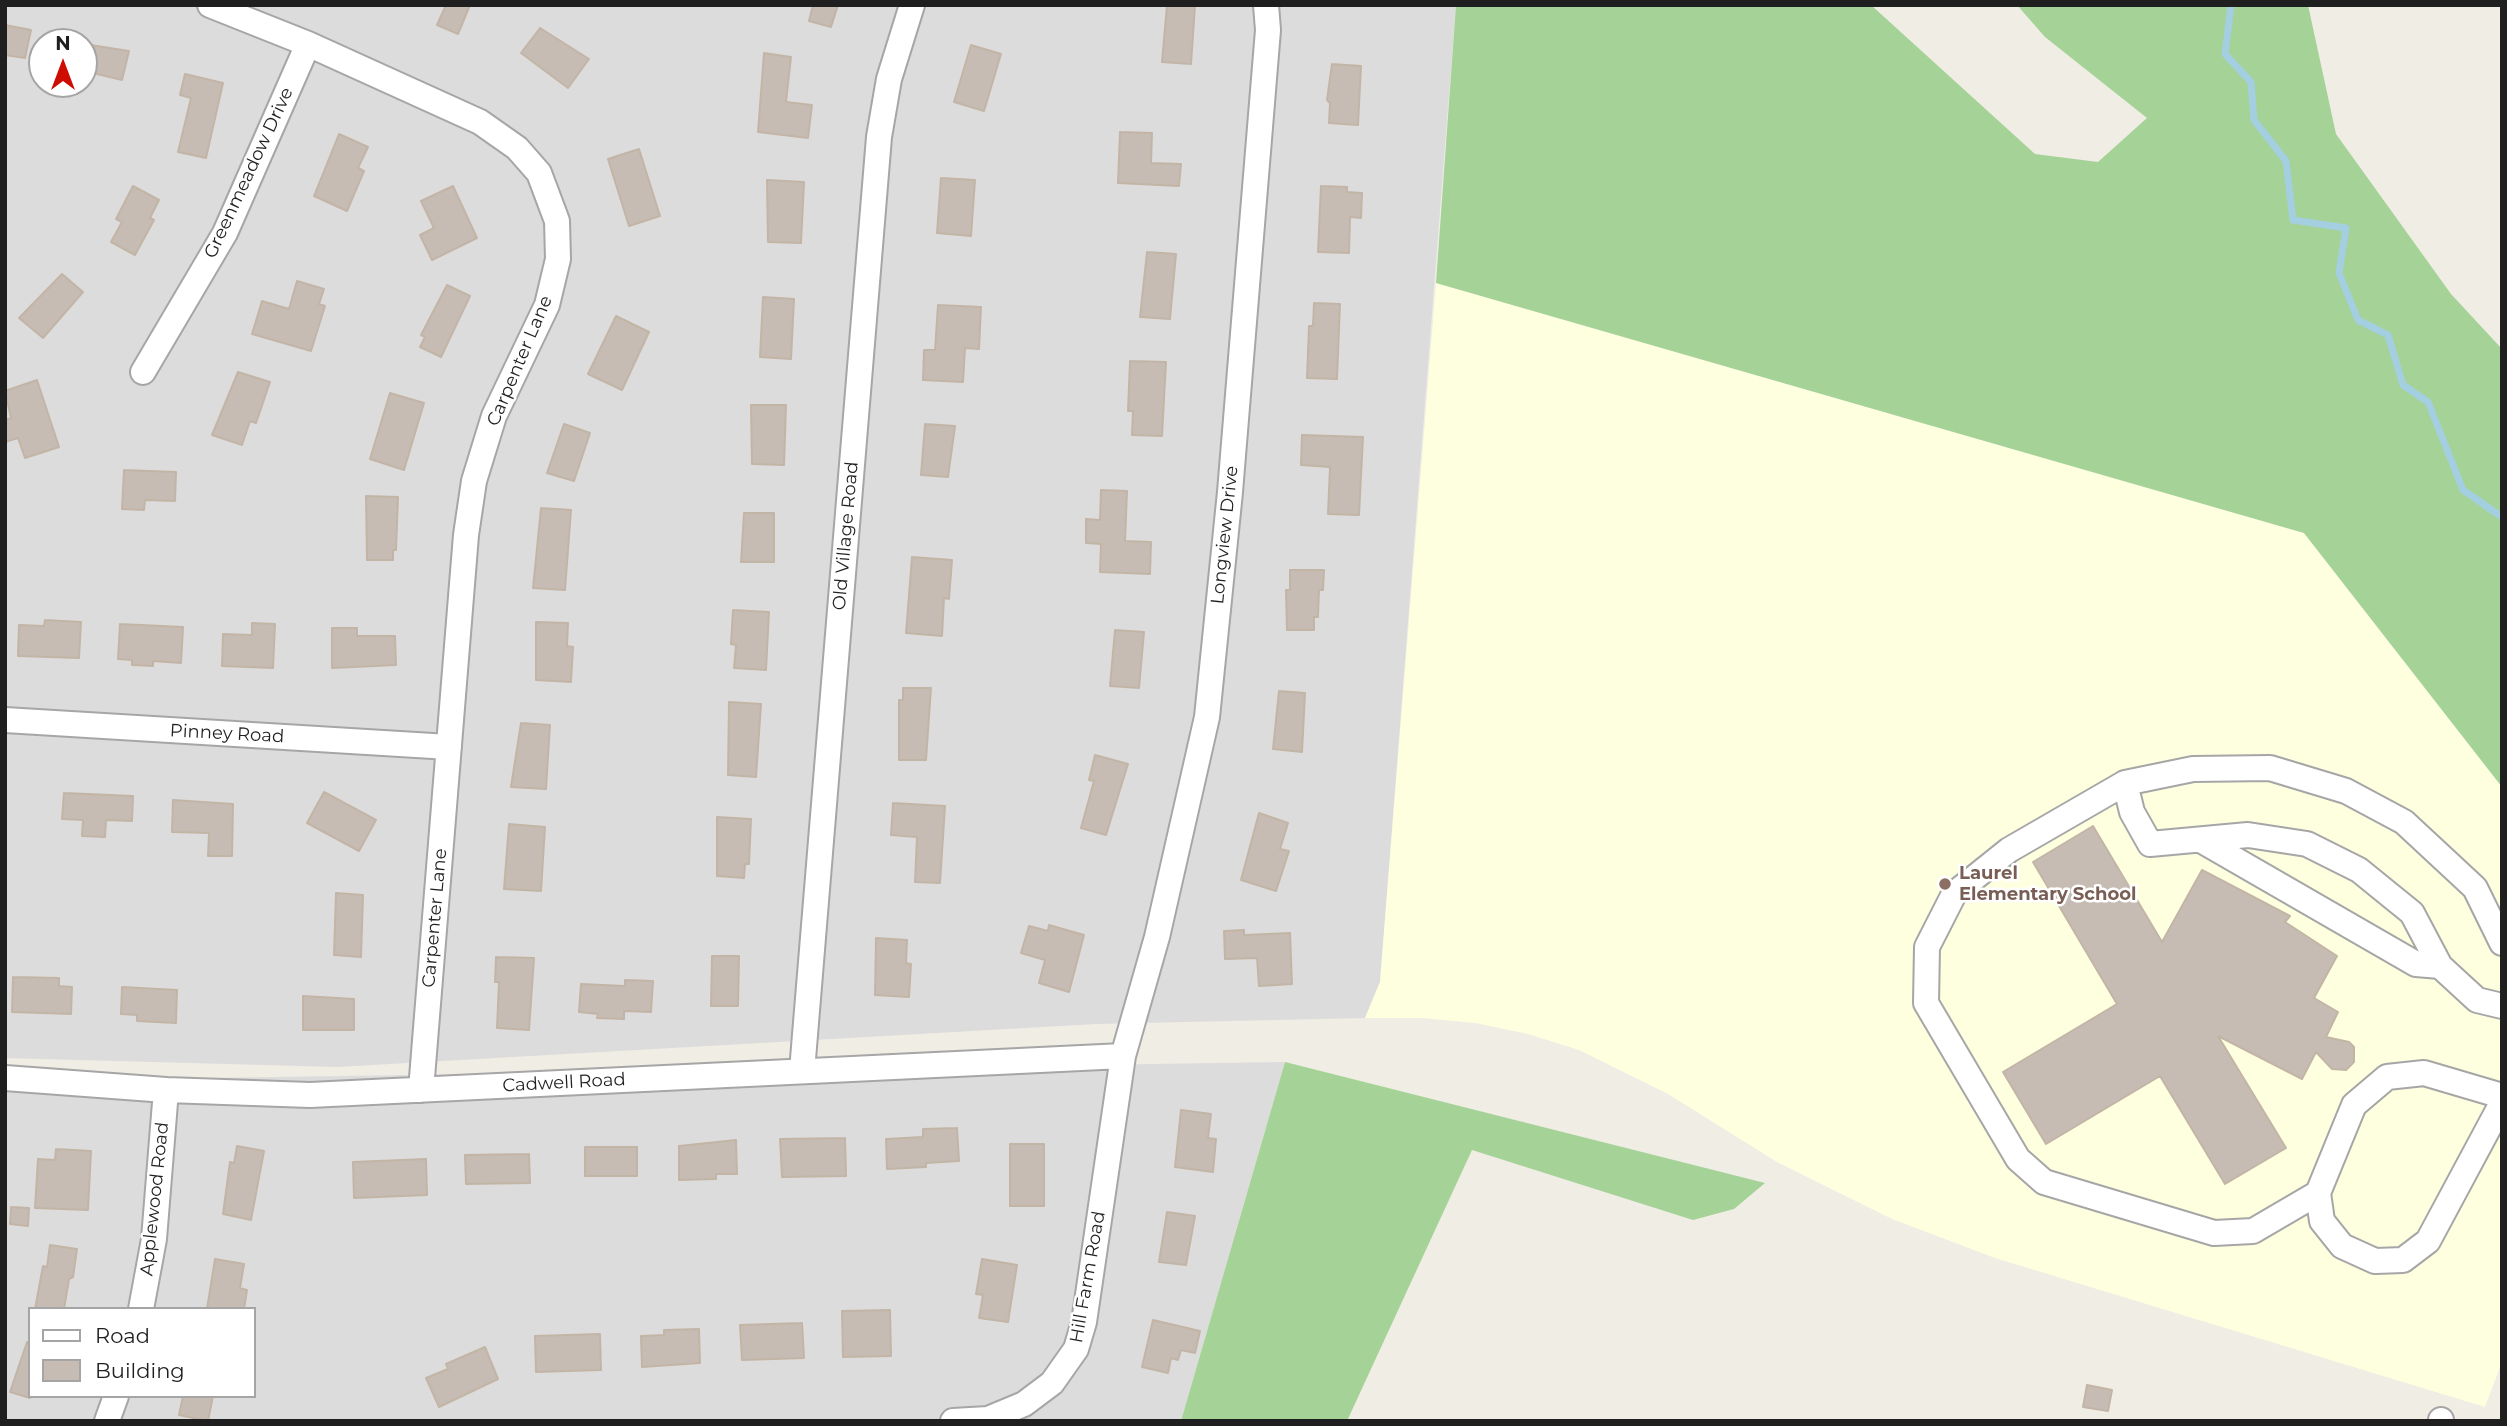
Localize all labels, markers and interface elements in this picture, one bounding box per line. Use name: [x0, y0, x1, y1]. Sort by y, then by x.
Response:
north arrow: [28, 28, 98, 98]
text: N: [55, 32, 71, 55]
street label: Greenmeadow Drive: [200, 84, 298, 262]
street label: Carpenter Lane: [483, 293, 557, 429]
street label: Old Village Road: [829, 461, 863, 611]
street label: Longview Drive: [1207, 465, 1243, 605]
street label: Pinney Road: [169, 720, 285, 748]
street label: Carpenter Lane: [418, 848, 452, 988]
place label: Laurel Elementary School: [1959, 863, 2136, 906]
marker: Laurel Elementary School: [1937, 876, 1953, 892]
street label: Cadwell Road: [502, 1069, 626, 1097]
street label: Applewood Road: [136, 1121, 174, 1277]
street label: Hill Farm Road: [1066, 1209, 1110, 1345]
legend: [28, 1307, 256, 1398]
text: Road: [95, 1323, 150, 1348]
text: Building: [95, 1358, 185, 1383]

